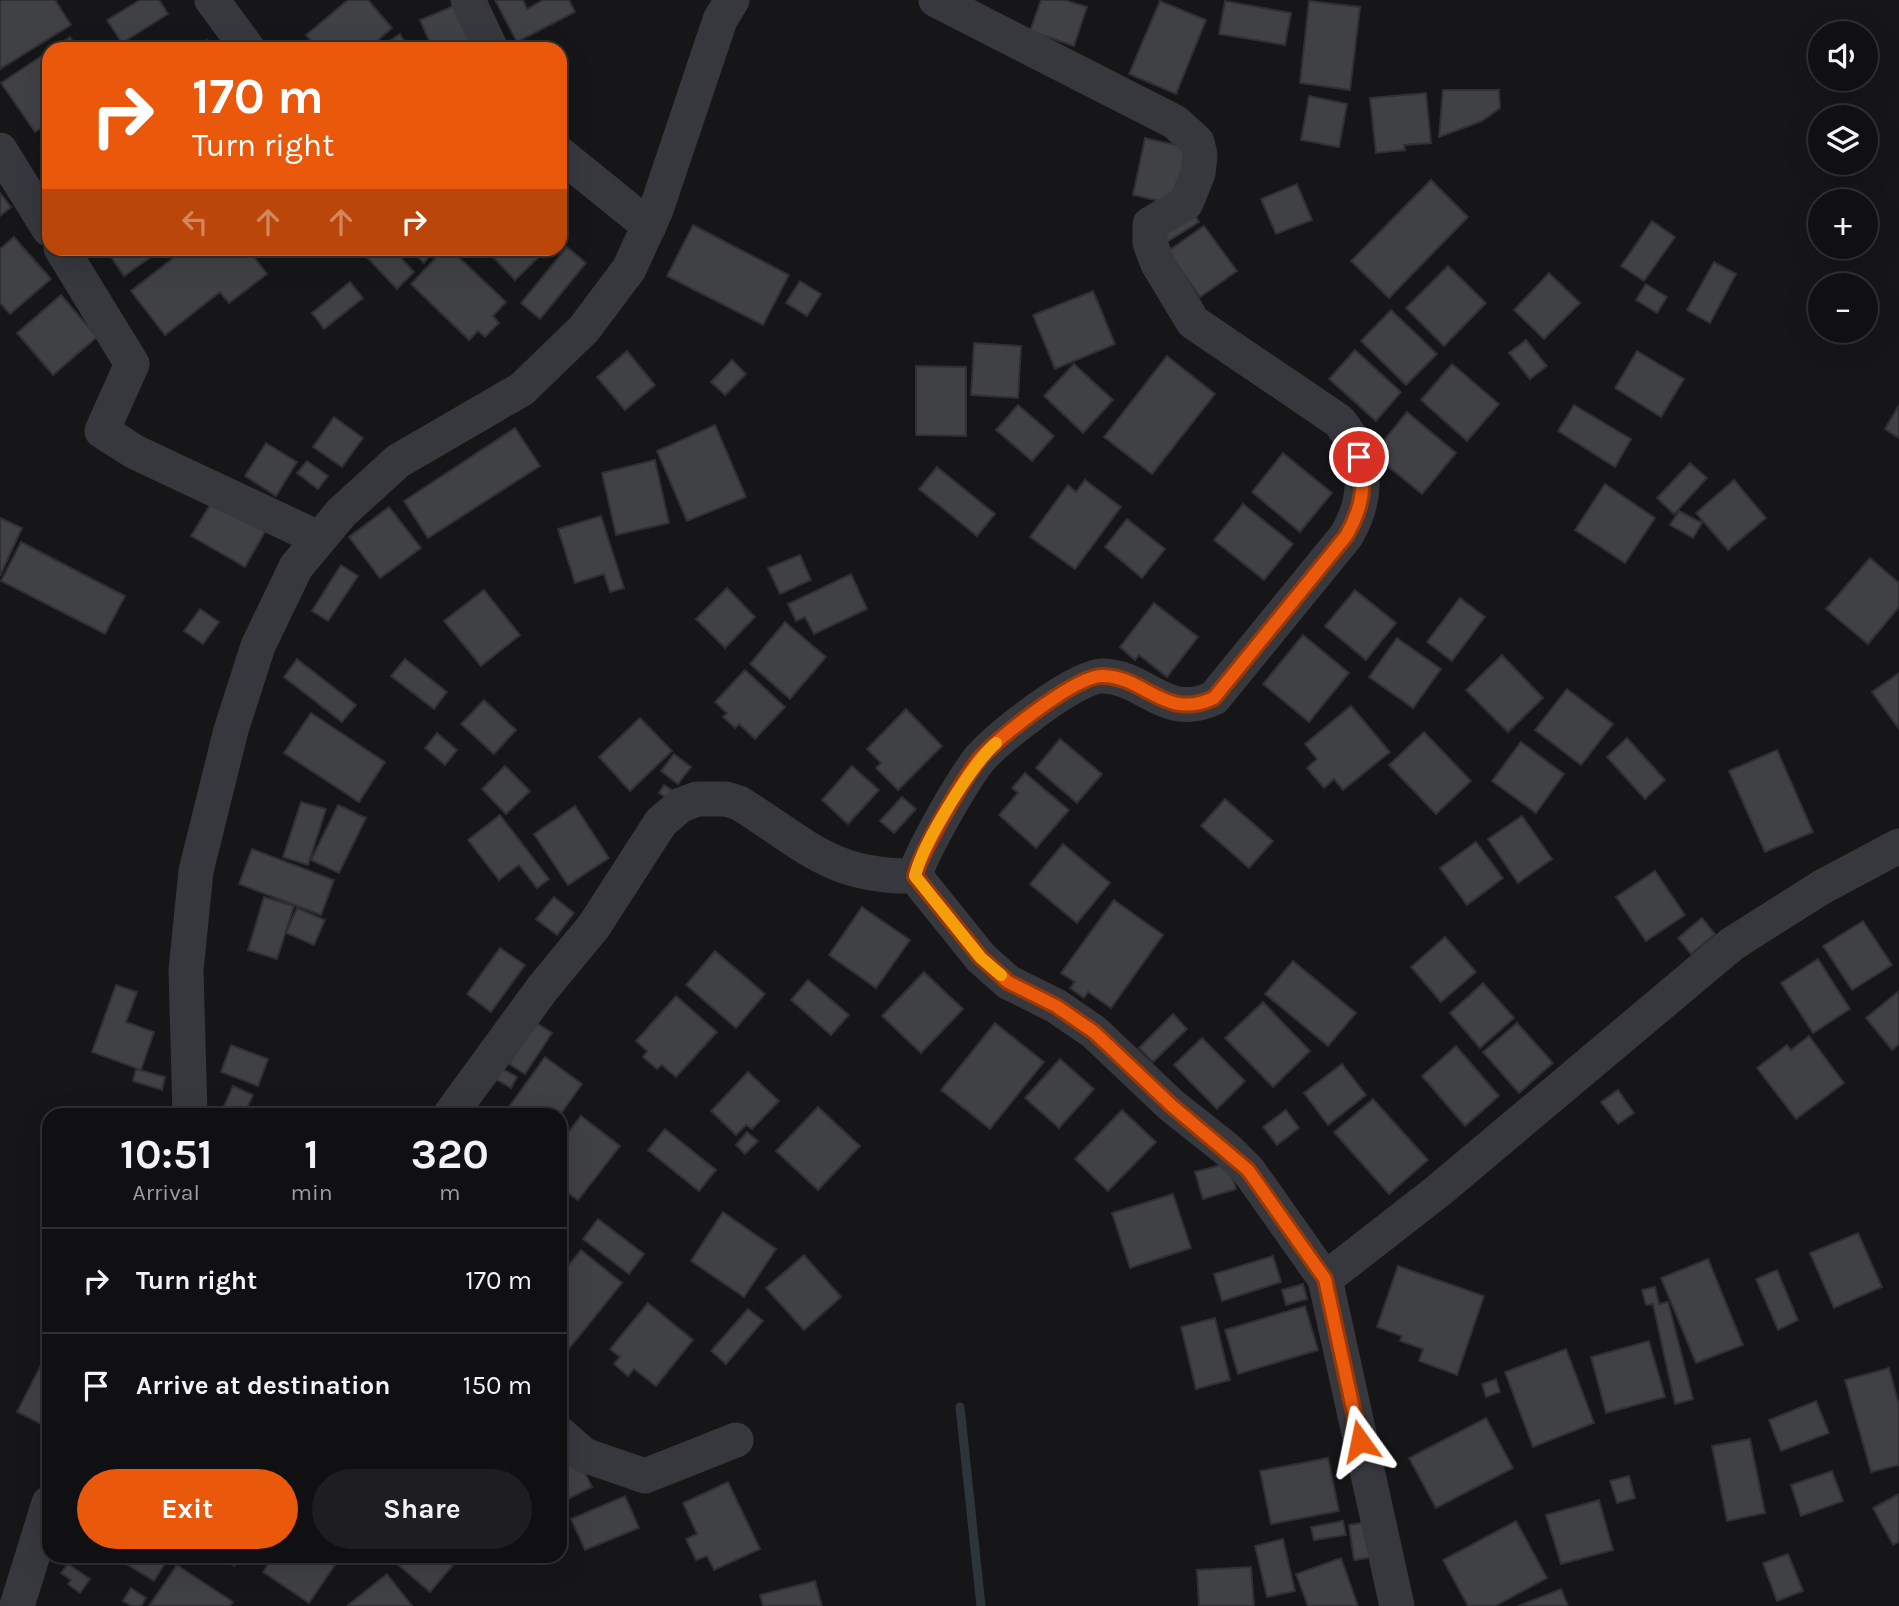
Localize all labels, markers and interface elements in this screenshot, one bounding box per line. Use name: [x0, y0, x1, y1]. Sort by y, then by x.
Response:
map controls: [1808, 21, 1878, 343]
button: sound: [1808, 21, 1878, 91]
text: 170 m: [192, 68, 324, 125]
icon: right: [77, 70, 168, 161]
button: layers: [1808, 105, 1878, 175]
text: Turn right: [192, 127, 334, 164]
button: +: [1808, 189, 1878, 259]
icon: left: [176, 203, 214, 241]
icon: ahead: [249, 203, 287, 241]
icon: ahead: [322, 203, 360, 241]
icon: right: [395, 203, 433, 241]
button: −: [1808, 273, 1878, 343]
pin: [1329, 427, 1389, 487]
icon: arrive: [1340, 438, 1378, 476]
text: 10:51: [120, 1129, 212, 1179]
text: 1: [304, 1129, 319, 1179]
text: 320: [411, 1129, 489, 1179]
text: Arrival: [133, 1179, 200, 1206]
text: min: [290, 1179, 333, 1206]
text: m: [439, 1179, 461, 1206]
icon: right: [77, 1262, 115, 1300]
text: Turn right: [136, 1265, 257, 1296]
text: 170 m: [465, 1265, 532, 1296]
icon: arrive: [77, 1367, 115, 1405]
text: Arrive at destination: [136, 1370, 390, 1401]
text: 150 m: [463, 1370, 532, 1401]
position arrow: [1323, 1404, 1397, 1478]
button: Exit: [77, 1469, 298, 1549]
button: Share: [312, 1469, 532, 1549]

